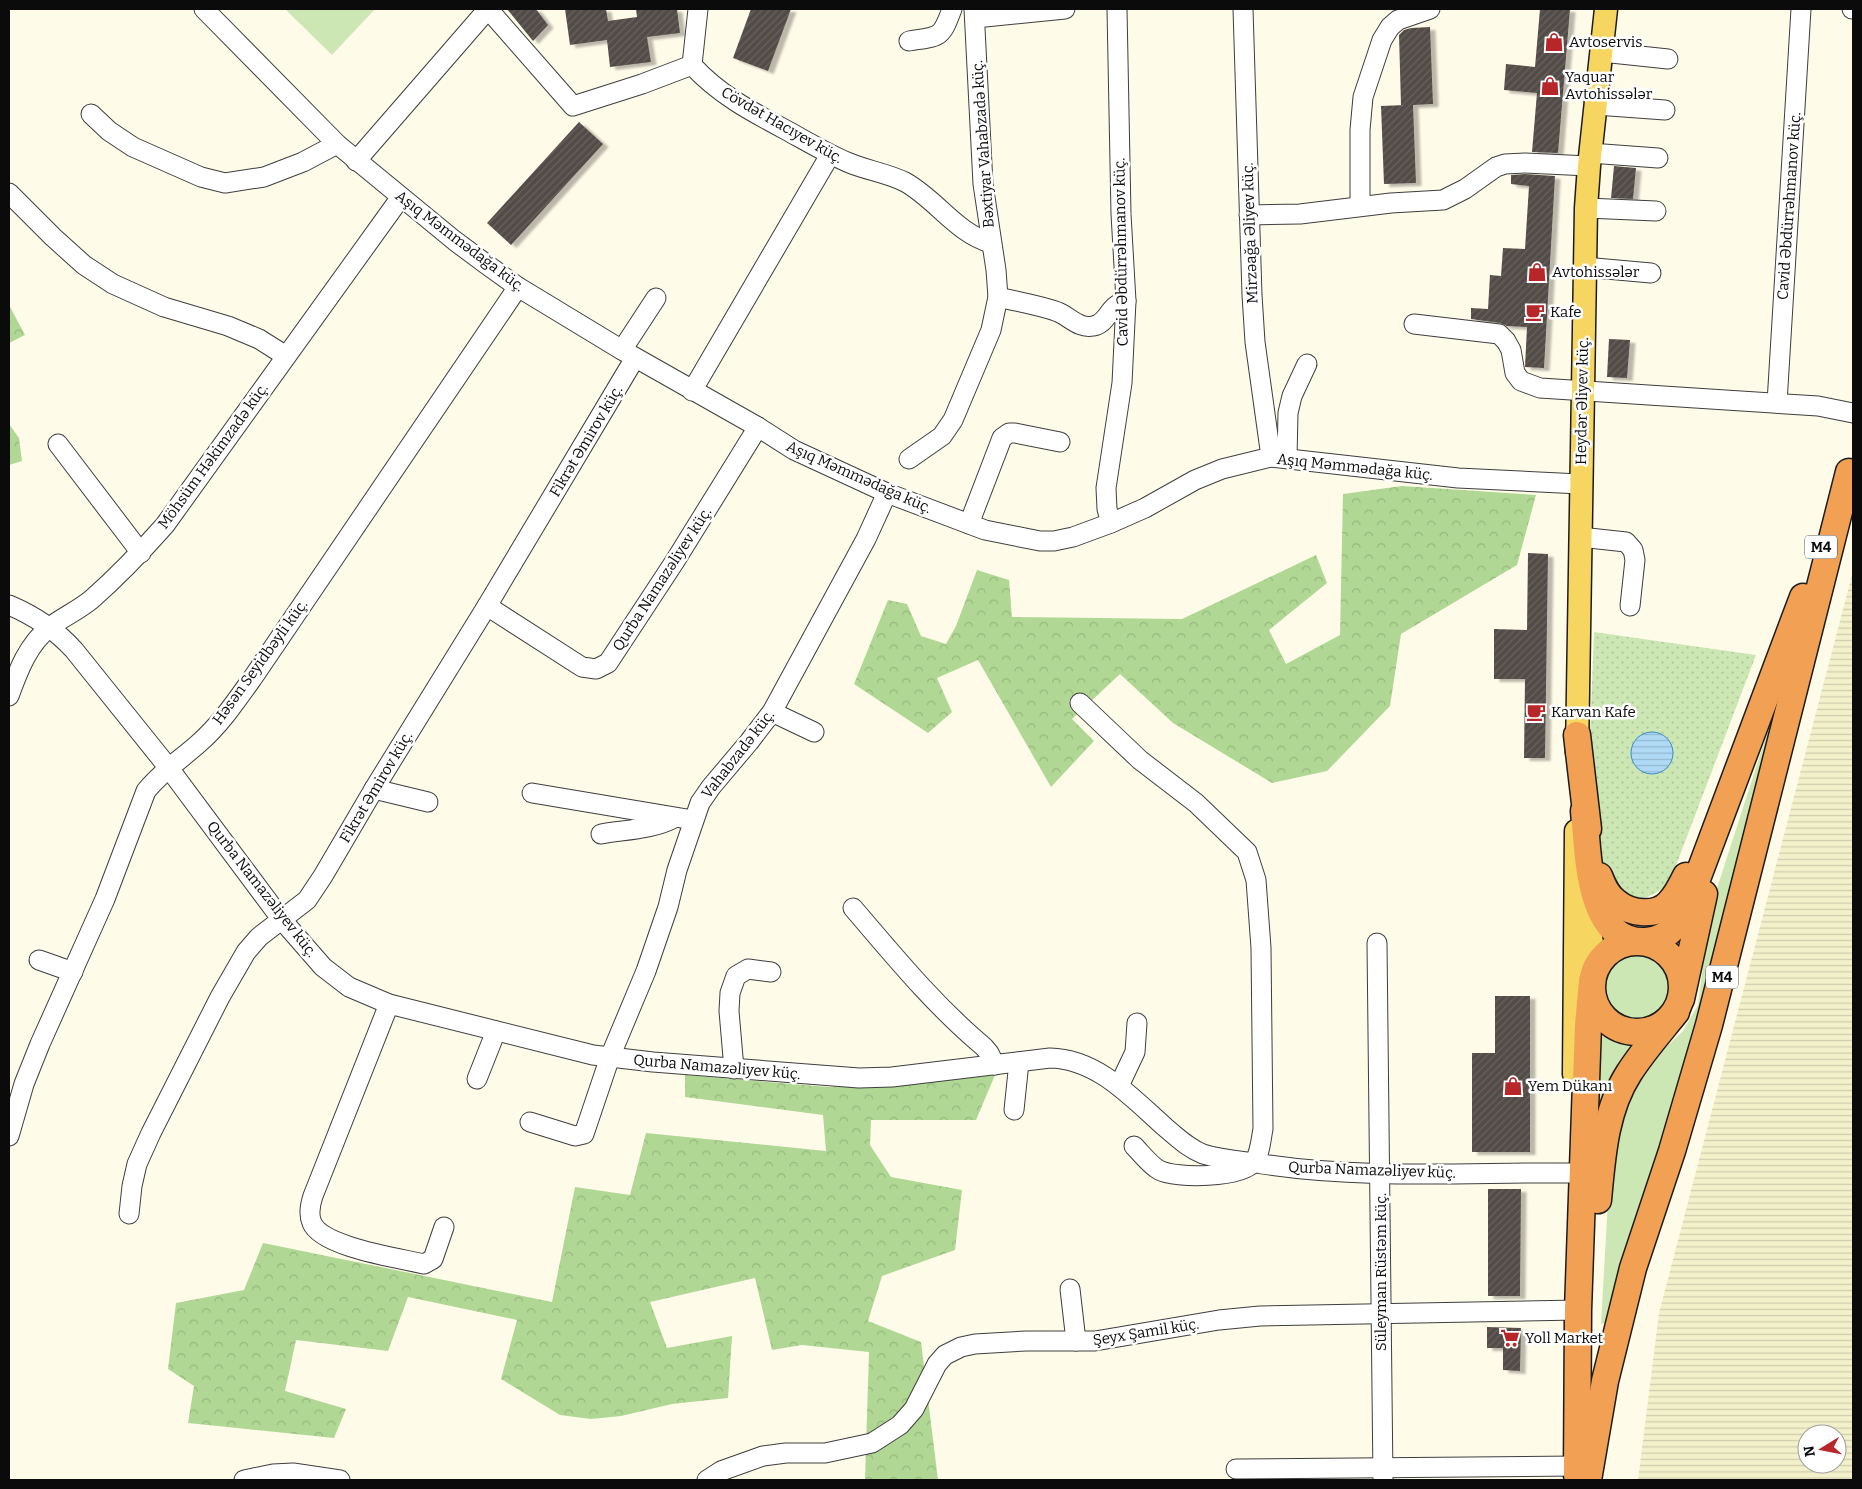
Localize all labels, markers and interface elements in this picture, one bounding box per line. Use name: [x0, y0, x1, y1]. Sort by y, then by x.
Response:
shop icon: Avtoservis: [1543, 31, 1565, 53]
place label: Avtoservis: [1569, 33, 1642, 51]
street label: Bəxtiyar Vahabzadə küç.: [968, 60, 998, 228]
place label: Yaquar Avtohissələr: [1565, 68, 1653, 103]
shop icon: Yaquar Avtohissələr: [1539, 75, 1561, 97]
street label: Cövdət Hacıyev küç.: [718, 83, 846, 167]
street label: Cavid Əbdürrəhmanov küç.: [1773, 111, 1805, 301]
street label: Cavid Əbdürrəhmanov küç.: [1110, 158, 1132, 346]
street label: Mirzəağa Əliyev küç.: [1239, 162, 1261, 304]
street label: Aşıq Məmmədağa küç.: [392, 187, 528, 295]
shop icon: Avtohissələr: [1526, 261, 1548, 283]
place label: Avtohissələr: [1552, 263, 1640, 281]
cafe icon: Kafe: [1524, 301, 1546, 323]
place label: Kafe: [1550, 303, 1581, 321]
street label: Heydər Əliyev küç.: [1572, 337, 1592, 465]
street label: Möhsüm Həkimzadə küç.: [154, 380, 272, 532]
street label: Fikrət Əmirov küç.: [546, 382, 626, 500]
street label: Aşıq Məmmədağa küç.: [784, 437, 934, 517]
street label: Aşıq Məmmədağa küç.: [1276, 450, 1434, 484]
street label: Qurba Namazəliyev küç.: [609, 504, 715, 654]
road number: M4: [1805, 536, 1837, 558]
street label: Həsən Seyidbəyli küç.: [209, 596, 311, 728]
cafe icon: Karvan Kafe: [1525, 701, 1547, 723]
place label: Karvan Kafe: [1551, 703, 1636, 721]
street label: Vahabzadə küç.: [698, 706, 778, 802]
street label: Fikrət Əmirov küç.: [336, 728, 416, 846]
street label: Qurba Namazəliyev küç.: [203, 817, 321, 961]
road number: M4: [1706, 966, 1738, 989]
street label: Qurba Namazəliyev küç.: [633, 1051, 801, 1083]
shop icon: Yem Dükanı: [1502, 1075, 1524, 1097]
place label: Yem Dükanı: [1528, 1077, 1613, 1095]
street label: Qurba Namazəliyev küç.: [1288, 1158, 1456, 1182]
street label: Süleyman Rüstəm küç.: [1372, 1193, 1390, 1351]
street label: Şeyx Şamil küç.: [1092, 1315, 1200, 1349]
supermarket icon: Yoll Market: [1499, 1327, 1521, 1349]
place label: Yoll Market: [1525, 1329, 1604, 1347]
north arrow: [1797, 1424, 1847, 1474]
text: N: [1800, 1444, 1819, 1458]

